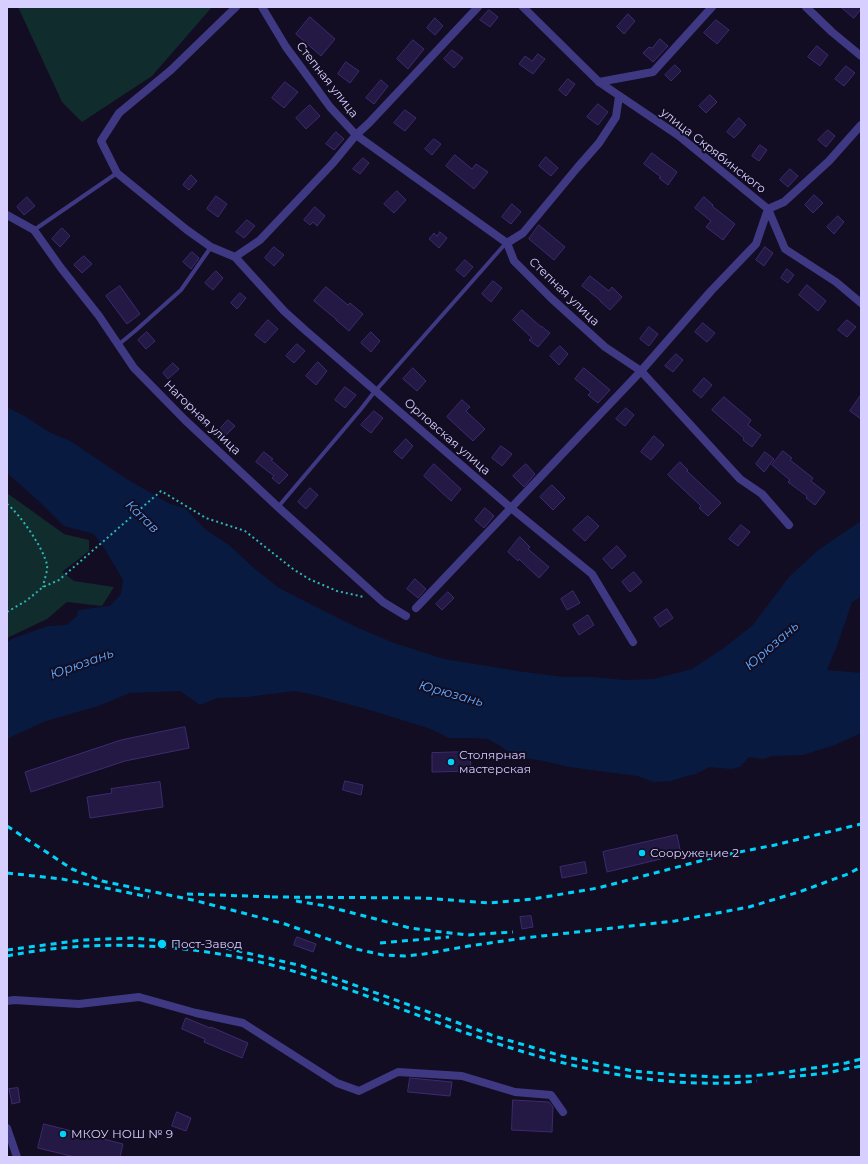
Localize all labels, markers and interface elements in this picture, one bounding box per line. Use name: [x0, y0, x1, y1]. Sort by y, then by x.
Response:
street label: Степная улица: [293, 39, 361, 121]
street label: улица Скрябинского: [657, 105, 769, 197]
street label: Степная улица: [526, 255, 602, 329]
street label: Нагорная улица: [161, 378, 243, 458]
street label: Орловская улица: [401, 396, 493, 478]
water label: Катав: [122, 497, 162, 537]
water label: Юрюзань: [742, 618, 802, 674]
water label: Юрюзань: [48, 645, 116, 683]
water label: Юрюзань: [417, 678, 485, 710]
place label: Столярная мастерская: [459, 748, 531, 776]
marker: Столярная мастерская: [446, 757, 456, 767]
place label: Сооружение 2: [650, 846, 739, 860]
marker: Сооружение 2: [637, 848, 647, 858]
place label: Пост-Завод: [171, 937, 242, 951]
marker: Пост-Завод: [156, 938, 168, 950]
place label: МКОУ НОШ № 9: [71, 1127, 173, 1141]
marker: МКОУ НОШ № 9: [58, 1129, 68, 1139]

